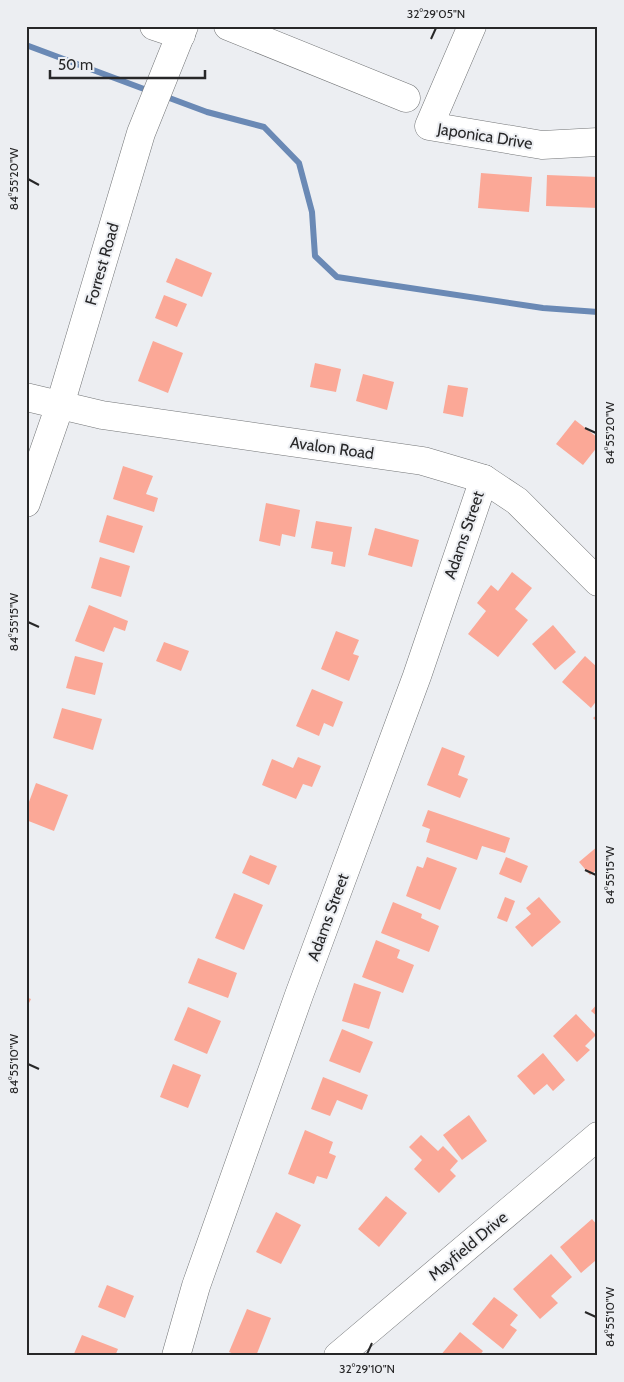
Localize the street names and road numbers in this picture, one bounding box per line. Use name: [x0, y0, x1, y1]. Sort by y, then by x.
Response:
street label: Japonica Drive: [435, 119, 534, 153]
street label: Forrest Road: [81, 221, 123, 307]
street label: Avalon Road: [289, 433, 375, 463]
street label: Adams Street: [440, 488, 488, 581]
street label: Adams Street: [303, 870, 353, 963]
street label: Mayfield Drive: [425, 1207, 511, 1285]

